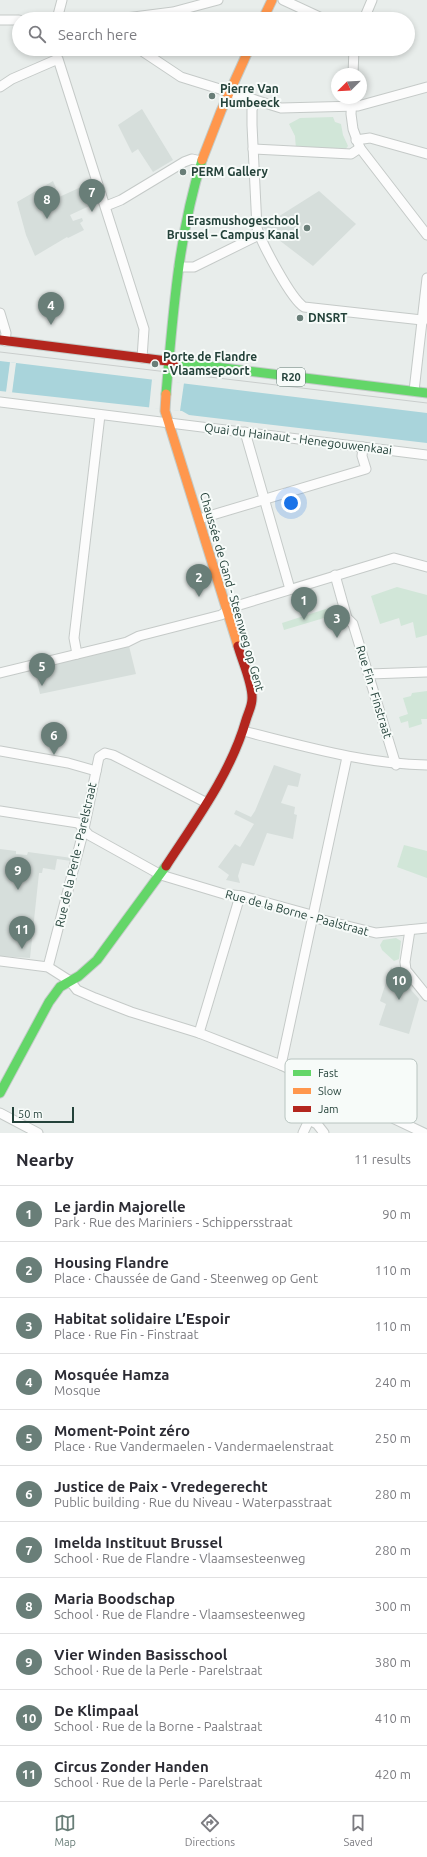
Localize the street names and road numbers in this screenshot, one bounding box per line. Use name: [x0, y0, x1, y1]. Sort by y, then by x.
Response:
road number: R20: [277, 368, 305, 386]
street label: Quai du Hainaut - Henegouwenkaai: [204, 421, 393, 456]
street label: Chaussée de Gand - Steenweg op Gent: [198, 491, 267, 693]
street label: Rue Fin - Finstraat: [354, 644, 395, 740]
street label: Rue de la Perle - Parelstraat: [53, 781, 99, 928]
street label: Rue de la Borne - Paalstraat: [224, 887, 370, 938]

